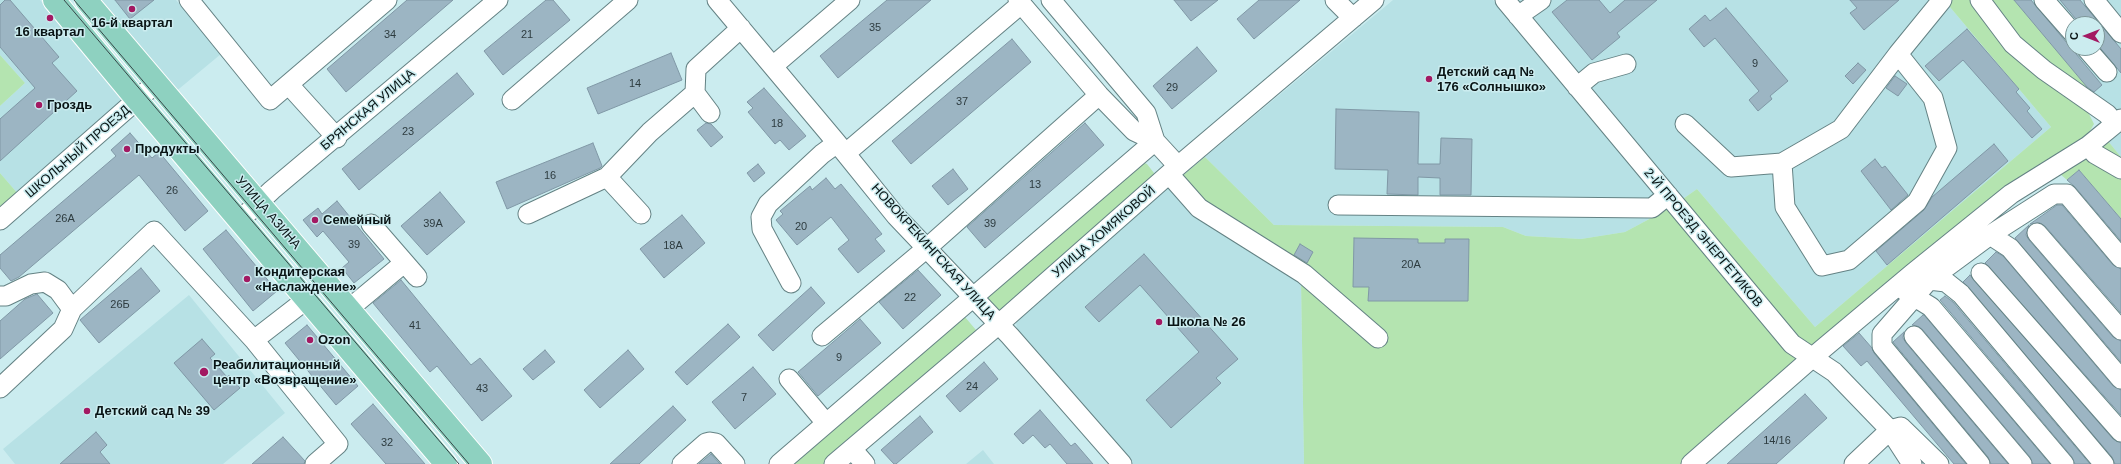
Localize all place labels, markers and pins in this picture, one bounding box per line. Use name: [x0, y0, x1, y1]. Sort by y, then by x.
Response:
marker: 16-й квартал: [127, 4, 137, 14]
marker: 16 квартал: [45, 13, 55, 23]
place label: 16-й квартал: [91, 15, 173, 31]
place label: 16 квартал: [15, 24, 85, 40]
place label: Детский сад № 176 «Солнышко»: [1437, 64, 1546, 95]
marker: Детский сад № 176 «Солнышко»: [1424, 74, 1434, 84]
place label: Гроздь: [47, 97, 92, 113]
marker: Гроздь: [34, 100, 44, 110]
place label: Продукты: [135, 141, 200, 157]
marker: Продукты: [122, 144, 132, 154]
place label: Семейный: [323, 212, 391, 228]
marker: Семейный: [310, 215, 320, 225]
place label: Кондитерская «Наслаждение»: [255, 264, 357, 295]
marker: Кондитерская «Наслаждение»: [242, 274, 252, 284]
place label: Школа № 26: [1167, 314, 1246, 330]
marker: Школа № 26: [1154, 317, 1164, 327]
place label: Ozon: [318, 332, 350, 348]
marker: Ozon: [305, 335, 315, 345]
place label: Реабилитационный центр «Возвращение»: [213, 357, 357, 388]
marker: Реабилитационный центр «Возвращение»: [198, 366, 210, 378]
place label: Детский сад № 39: [95, 403, 210, 419]
marker: Детский сад № 39: [82, 406, 92, 416]

